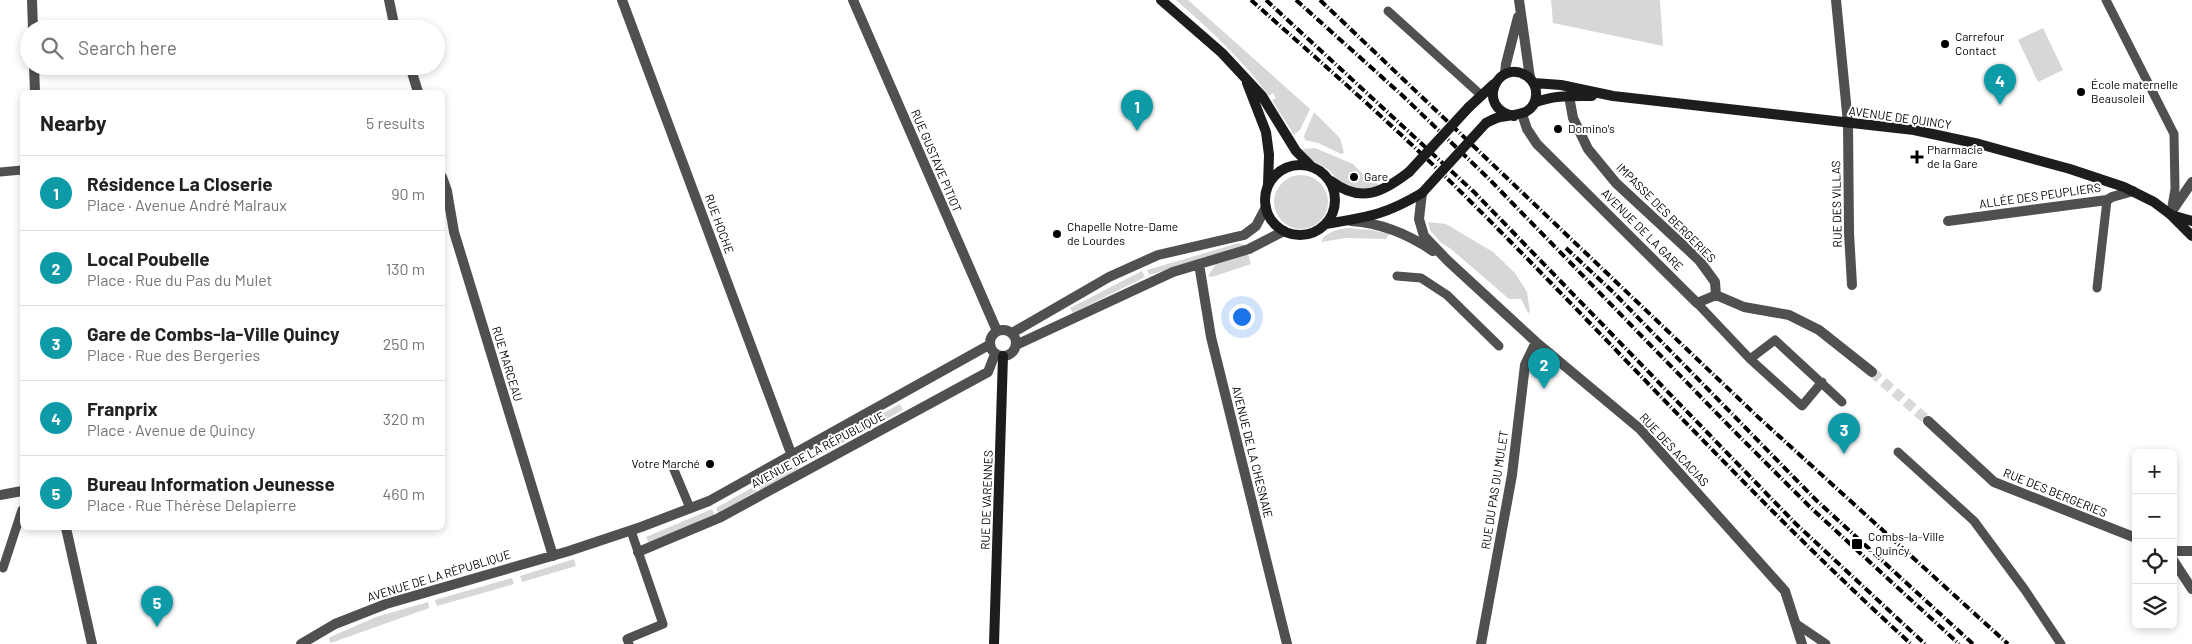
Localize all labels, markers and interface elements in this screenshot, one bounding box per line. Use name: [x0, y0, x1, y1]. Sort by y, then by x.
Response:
search box: [20, 20, 445, 75]
place label: Carrefour Contact: [1955, 29, 2005, 57]
icon: search: [38, 34, 66, 62]
text: Search here: [78, 36, 177, 59]
marker: Carrefour Contact: [1939, 38, 1951, 50]
pin: 4: [1984, 64, 2016, 105]
place label: École maternelle Beausoleil: [2091, 77, 2178, 105]
marker: École maternelle Beausoleil: [2075, 86, 2087, 98]
pin: 1: [1121, 90, 1153, 131]
street label: AVENUE DE QUINCY: [1848, 103, 1952, 131]
street label: RUE GUSTAVE PITIOT: [909, 107, 965, 214]
text: Nearby: [40, 110, 106, 135]
text: 5 results: [366, 113, 425, 132]
place label: Domino's: [1568, 121, 1615, 135]
marker: Domino's: [1552, 123, 1564, 135]
place label: Pharmacie de la Gare: [1927, 142, 1983, 170]
marker: Pharmacie de la Gare: [1911, 151, 1923, 163]
street label: IMPASSE DES BERGERIES: [1614, 160, 1719, 265]
street label: RUE DES VILLAS: [1828, 160, 1844, 248]
place label: Gare: [1364, 169, 1388, 183]
marker: Gare: [1348, 171, 1360, 183]
text: Résidence La Closerie: [87, 172, 273, 195]
street label: ALLÉE DES PEUPLIERS: [1978, 180, 2102, 210]
text: 1: [53, 184, 59, 203]
text: 90 m: [391, 184, 425, 203]
street label: AVENUE DE LA GARE: [1599, 186, 1686, 273]
street label: RUE HOCHE: [703, 192, 737, 255]
text: Place · Avenue André Malraux: [87, 195, 287, 214]
place label: Chapelle Notre-Dame de Lourdes: [1067, 219, 1178, 247]
marker: Chapelle Notre-Dame de Lourdes: [1051, 228, 1063, 240]
text: Local Poubelle: [87, 247, 210, 270]
text: 2: [52, 259, 60, 278]
text: 130 m: [386, 259, 425, 278]
text: Place · Rue du Pas du Mulet: [87, 270, 272, 289]
your location: [1229, 304, 1255, 330]
text: Gare de Combs-la-Ville Quincy: [87, 322, 340, 345]
street label: RUE MARCEAU: [490, 325, 526, 403]
text: 3: [52, 334, 60, 353]
text: 250 m: [383, 334, 425, 353]
text: Place · Rue des Bergeries: [87, 345, 260, 364]
pin: 2: [1528, 348, 1560, 389]
street label: AVENUE DE LA CHESNAIE: [1230, 384, 1276, 519]
text: Franprix: [87, 397, 158, 420]
street label: AVENUE DE LA RÉPUBLIQUE: [748, 408, 887, 490]
text: 4: [51, 409, 61, 428]
text: 320 m: [383, 409, 425, 428]
street label: RUE DES ACACIAS: [1637, 410, 1712, 489]
pin: 3: [1828, 413, 1860, 454]
text: Place · Avenue de Quincy: [87, 420, 255, 439]
street label: RUE DU PAS DU MULET: [1478, 429, 1510, 550]
map controls: [2132, 449, 2177, 629]
button: +: [2132, 449, 2177, 494]
street label: RUE DE VARENNES: [977, 450, 995, 550]
place label: Votre Marché: [632, 456, 700, 470]
marker: Votre Marché: [704, 458, 716, 470]
street label: RUE DES BERGERIES: [2002, 465, 2109, 519]
text: Bureau Information Jeunesse: [87, 472, 335, 495]
text: 5: [52, 484, 60, 503]
text: 460 m: [382, 484, 425, 503]
button: −: [2132, 494, 2177, 539]
text: Place · Rue Thérèse Delapierre: [87, 495, 297, 514]
place label: Combs-la-Ville - Quincy: [1868, 529, 1944, 557]
marker: Combs-la-Ville - Quincy: [1850, 537, 1864, 551]
button: locate: [2132, 539, 2177, 584]
street label: AVENUE DE LA RÉPUBLIQUE: [365, 547, 512, 604]
button: layers: [2132, 584, 2177, 629]
pin: 5: [141, 586, 173, 627]

